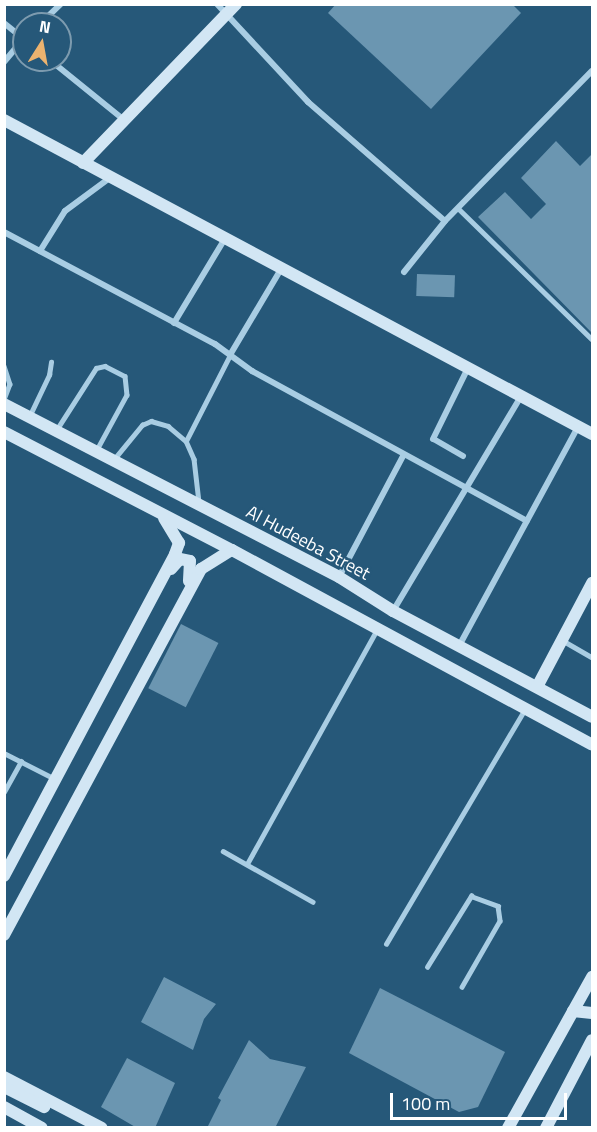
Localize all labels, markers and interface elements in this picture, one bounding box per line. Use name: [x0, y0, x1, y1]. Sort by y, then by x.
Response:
north arrow: [12, 12, 72, 72]
text: N: [37, 13, 53, 39]
street label: Al Hudeeba Street: [242, 501, 374, 585]
scale bar: [393, 1081, 570, 1119]
text: 100 m: [401, 1090, 450, 1117]

